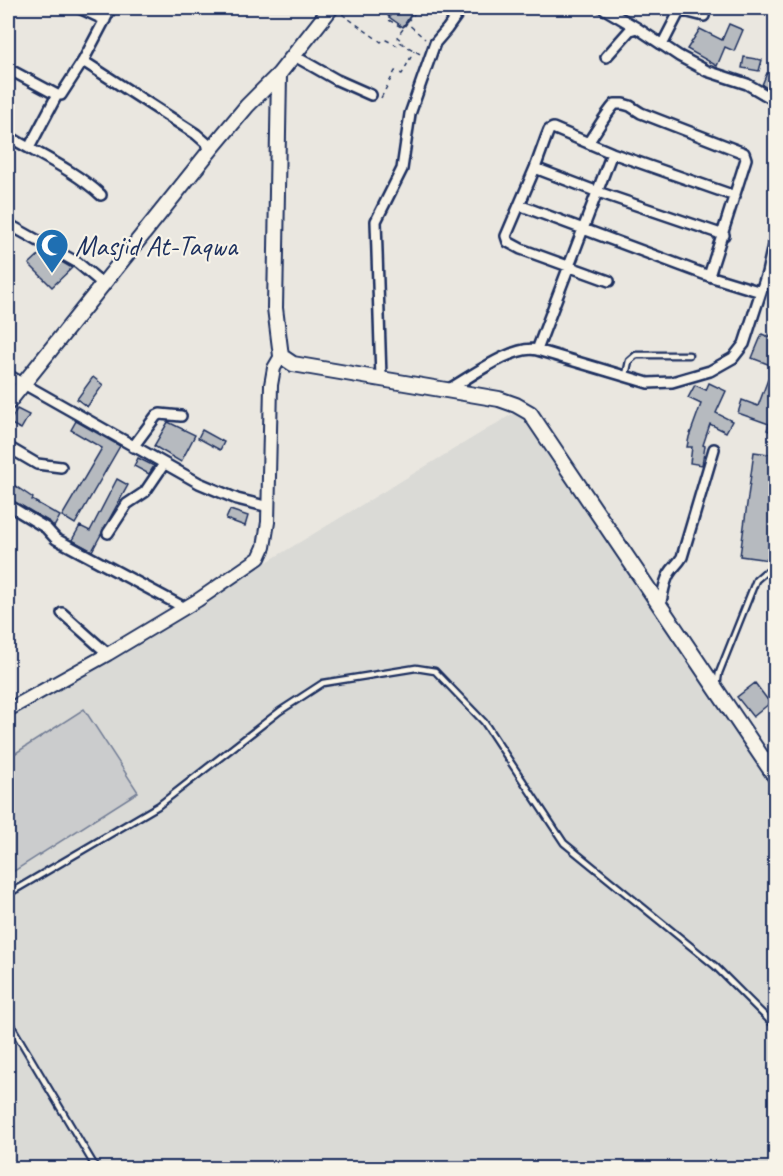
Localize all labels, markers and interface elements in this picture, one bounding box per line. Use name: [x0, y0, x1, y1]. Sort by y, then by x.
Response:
mosque icon: Masjid At-Taqwa: [34, 227, 70, 274]
place label: Masjid At-Taqwa: [75, 228, 239, 263]

